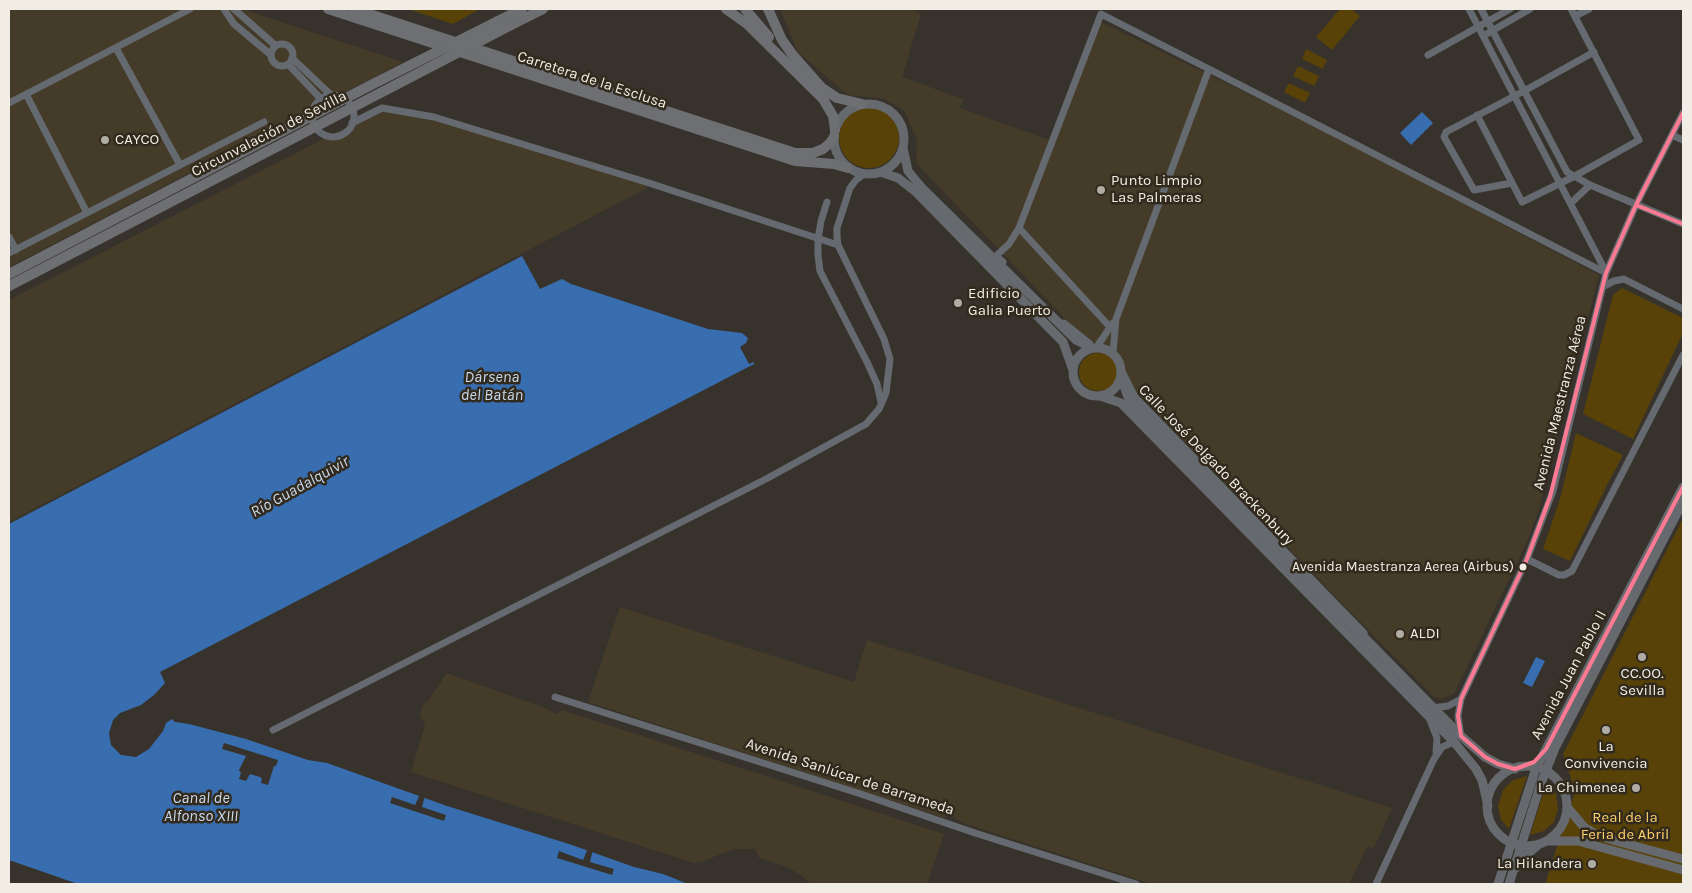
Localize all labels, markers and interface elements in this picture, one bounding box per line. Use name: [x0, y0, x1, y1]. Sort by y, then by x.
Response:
street label: Carretera de la Esclusa: [515, 47, 669, 113]
street label: Circunvalación de Sevilla: [188, 87, 350, 181]
place label: CAYCO: [115, 131, 159, 149]
marker: CAYCO: [99, 134, 111, 146]
place label: Punto Limpio Las Palmeras: [1111, 172, 1202, 207]
marker: Punto Limpio Las Palmeras: [1095, 184, 1107, 196]
place label: Edificio Galia Puerto: [968, 285, 1051, 320]
marker: Edificio Galia Puerto: [952, 297, 964, 309]
street label: Avenida Maestranza Aérea: [1530, 314, 1590, 492]
water label: Dársena del Batán: [461, 367, 523, 405]
street label: Calle José Delgado Brackenbury: [1134, 381, 1298, 549]
water label: Río Guadalquivir: [247, 452, 353, 522]
place label: Avenida Maestranza Aerea (Airbus): [1292, 559, 1514, 575]
marker: Avenida Maestranza Aerea (Airbus): [1518, 562, 1528, 572]
street label: Avenida Juan Pablo II: [1527, 607, 1611, 743]
place label: ALDI: [1410, 625, 1440, 643]
marker: ALDI: [1394, 628, 1406, 640]
marker: CC.OO. Sevilla: [1636, 651, 1648, 663]
place label: CC.OO. Sevilla: [1619, 665, 1665, 700]
marker: La Convivencia: [1600, 724, 1612, 736]
street label: Avenida Sanlúcar de Barrameda: [743, 735, 957, 819]
place label: La Convivencia: [1564, 738, 1648, 773]
place label: La Chimenea: [1538, 779, 1626, 797]
marker: La Chimenea: [1630, 782, 1642, 794]
water label: Canal de Alfonso XIII: [164, 788, 238, 826]
park label: Real de la Feria de Abril: [1581, 809, 1669, 844]
place label: La Hilandera: [1497, 855, 1582, 873]
marker: La Hilandera: [1586, 858, 1598, 870]

